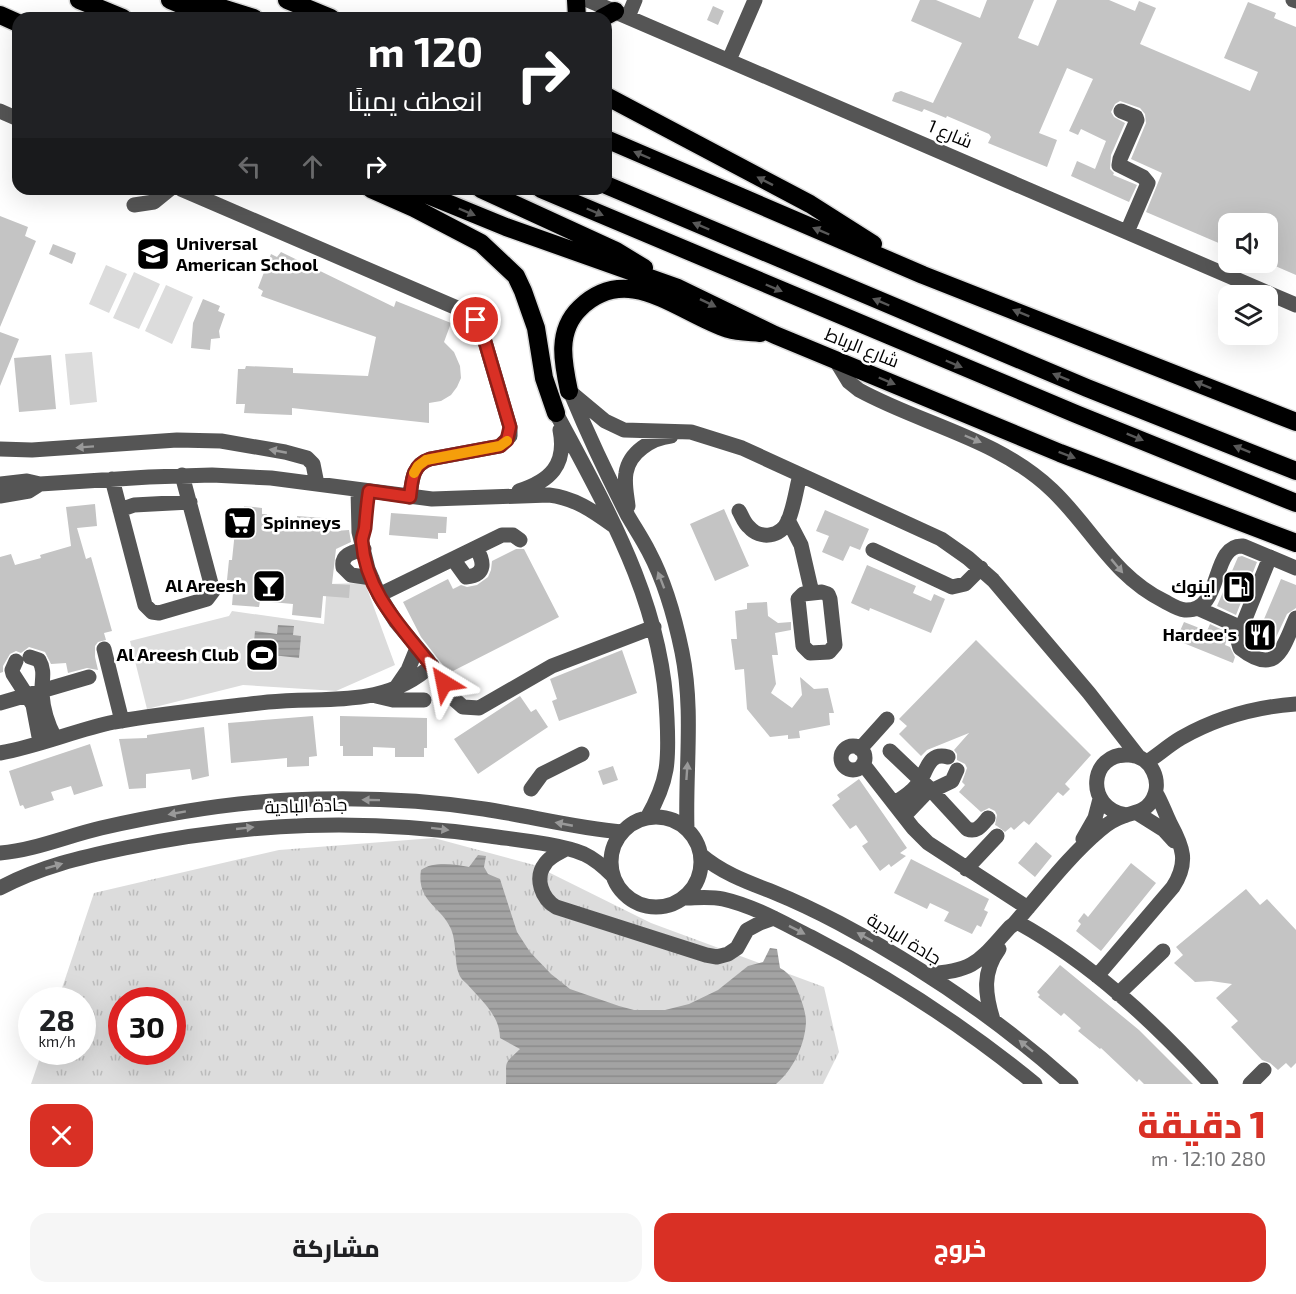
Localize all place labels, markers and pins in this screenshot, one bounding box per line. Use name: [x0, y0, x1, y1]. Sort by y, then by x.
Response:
place label: Universal American School: [176, 232, 318, 275]
school or university icon: Universal American School: [135, 236, 171, 272]
pin: [450, 294, 501, 345]
supermarket icon: Spinneys: [222, 505, 258, 541]
place label: Spinneys: [263, 511, 341, 533]
bar icon: Al Areesh: [251, 568, 287, 604]
fuel station icon: اينوك: [1221, 569, 1257, 605]
place label: Al Areesh: [165, 574, 246, 596]
place label: اينوك: [1171, 575, 1216, 598]
restaurant icon: Hardee's: [1242, 617, 1278, 653]
place label: Hardee's: [1162, 623, 1237, 645]
sports icon: Al Areesh Club: [244, 637, 280, 673]
place label: Al Areesh Club: [117, 643, 239, 665]

